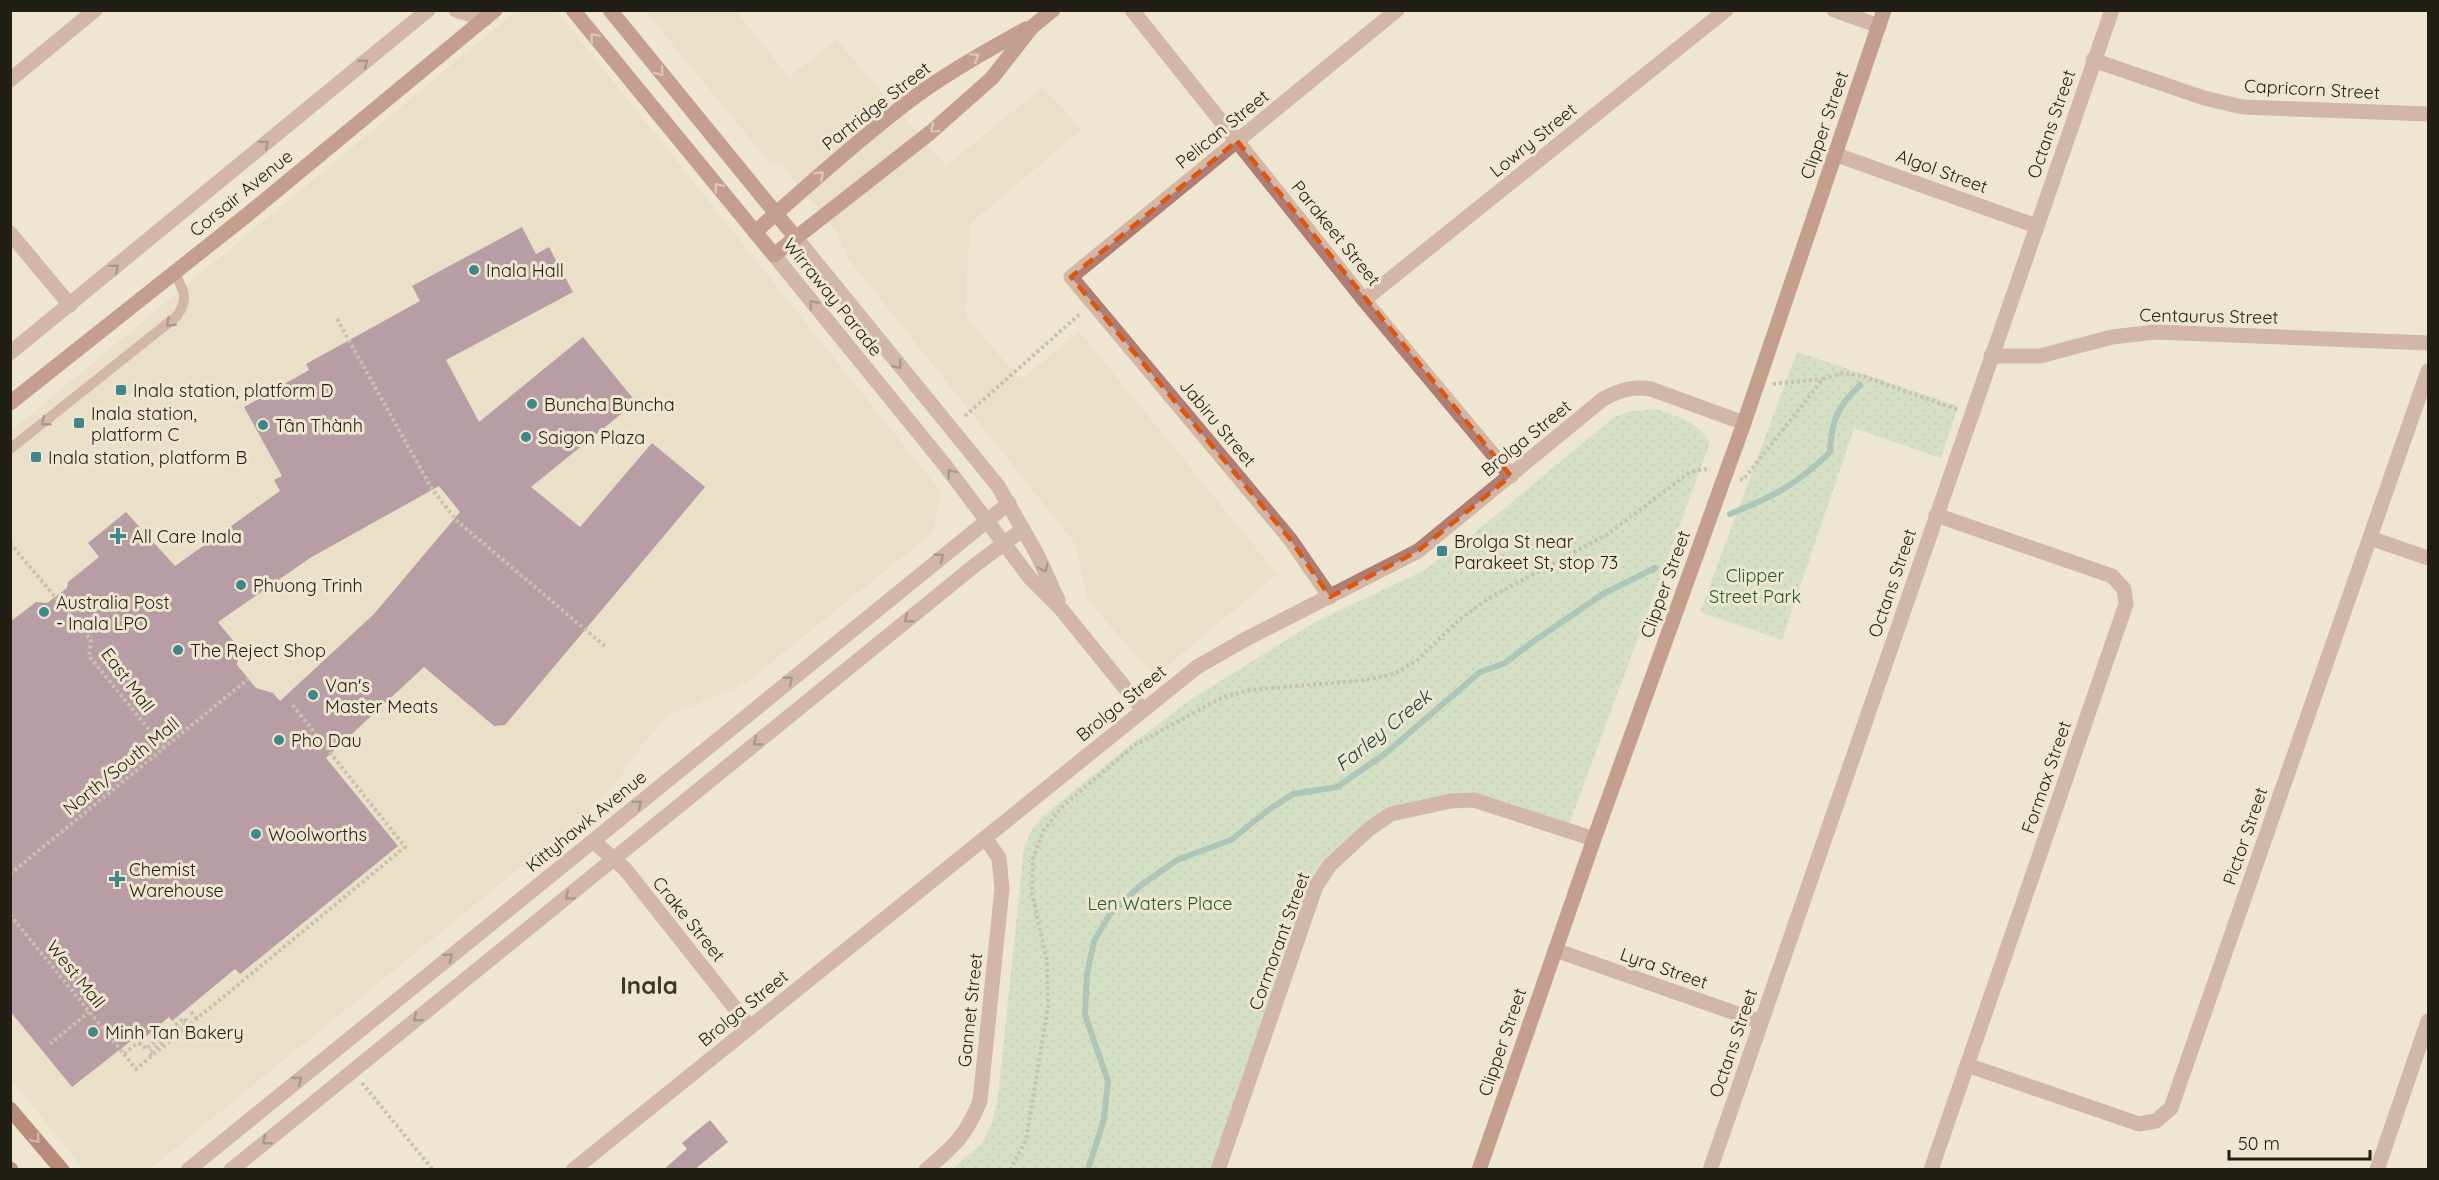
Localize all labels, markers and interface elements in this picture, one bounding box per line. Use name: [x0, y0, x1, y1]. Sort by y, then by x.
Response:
one-way arrow: [591, 32, 602, 43]
one-way arrow: [969, 53, 979, 65]
street label: Partridge Street: [817, 56, 935, 156]
one-way arrow: [357, 59, 368, 70]
one-way arrow: [653, 65, 664, 76]
street label: Octans Street: [2022, 67, 2080, 181]
street label: Clipper Street: [1795, 68, 1853, 182]
street label: Capricorn Street: [2243, 74, 2381, 104]
street label: Pelican Street: [1171, 84, 1273, 174]
street label: Lowry Street: [1485, 98, 1581, 182]
one-way arrow: [930, 122, 941, 133]
one-way arrow: [258, 141, 269, 152]
street label: Corsair Avenue: [185, 144, 297, 242]
street label: Algol Street: [1893, 144, 1991, 198]
one-way arrow: [813, 171, 824, 182]
street label: Parakeet Street: [1286, 176, 1386, 290]
one-way arrow: [715, 183, 726, 194]
street label: Wirraway Parade: [778, 233, 888, 361]
place label: Inala Hall: [486, 259, 564, 282]
marker: Inala Hall: [467, 263, 481, 277]
one-way arrow: [108, 264, 119, 275]
one-way arrow: [810, 299, 821, 310]
street label: Centaurus Street: [2139, 303, 2279, 329]
one-way arrow: [166, 316, 177, 327]
one-way arrow: [891, 358, 902, 369]
street label: Jabiru Street: [1175, 375, 1261, 471]
place label: Inala station, platform D: [133, 379, 333, 402]
marker: Inala station, platform D: [114, 383, 128, 397]
place label: Buncha Buncha: [544, 393, 675, 416]
street label: Brolga Street: [1476, 395, 1576, 481]
marker: Buncha Buncha: [525, 397, 539, 411]
place label: Inala station, platform C: [91, 402, 197, 446]
place label: Tân Thành: [275, 414, 363, 437]
one-way arrow: [41, 415, 52, 426]
marker: Inala station, platform C: [72, 416, 86, 430]
marker: Tân Thành: [256, 418, 270, 432]
place label: Saigon Plaza: [538, 426, 645, 449]
marker: Saigon Plaza: [519, 430, 533, 444]
place label: Inala station, platform B: [48, 446, 247, 469]
marker: Inala station, platform B: [29, 450, 43, 464]
one-way arrow: [947, 468, 958, 479]
place label: All Care Inala: [132, 525, 242, 548]
street label: Octans Street: [1863, 526, 1921, 640]
marker: All Care Inala: [109, 527, 127, 545]
street label: Clipper Street: [1635, 527, 1695, 641]
place label: Brolga St near Parakeet St, stop 73: [1454, 530, 1618, 574]
marker: Brolga St near Parakeet St, stop 73: [1435, 544, 1449, 558]
one-way arrow: [933, 553, 944, 564]
one-way arrow: [1036, 561, 1048, 572]
park label: Clipper Street Park: [1709, 564, 1801, 608]
place label: Phuong Trinh: [253, 574, 363, 597]
marker: Phuong Trinh: [234, 578, 248, 592]
place label: Australia Post - Inala LPO: [56, 591, 170, 635]
marker: Australia Post - Inala LPO: [37, 605, 51, 619]
one-way arrow: [904, 612, 915, 623]
place label: The Reject Shop: [190, 639, 326, 662]
street label: East Mall: [96, 643, 160, 717]
marker: The Reject Shop: [171, 643, 185, 657]
street label: Brolga Street: [1071, 660, 1171, 746]
place label: Van's Master Meats: [325, 674, 438, 718]
one-way arrow: [782, 677, 793, 688]
water label: Farley Creek: [1330, 682, 1438, 776]
marker: Van's Master Meats: [306, 688, 320, 702]
street label: North/South Mall: [58, 712, 184, 820]
street label: Formax Street: [2016, 718, 2076, 836]
place label: Pho Dau: [291, 729, 362, 752]
marker: Pho Dau: [272, 733, 286, 747]
one-way arrow: [753, 735, 764, 746]
street label: Kittyhawk Avenue: [521, 765, 651, 877]
street label: Pictor Street: [2218, 784, 2272, 888]
one-way arrow: [631, 800, 642, 811]
place label: Woolworths: [268, 823, 367, 846]
marker: Woolworths: [249, 827, 263, 841]
place label: Chemist Warehouse: [129, 858, 224, 902]
street label: Cormorant Street: [1243, 869, 1315, 1013]
marker: Chemist Warehouse: [110, 872, 124, 886]
street label: Crake Street: [648, 872, 730, 966]
one-way arrow: [565, 888, 576, 899]
park label: Len Waters Place: [1088, 892, 1232, 915]
street label: West Mall: [42, 935, 110, 1013]
street label: Lyra Street: [1617, 942, 1711, 994]
street label: Gannet Street: [953, 952, 987, 1068]
one-way arrow: [443, 953, 454, 964]
street label: Brolga Street: [693, 965, 793, 1051]
district label: Inala: [620, 970, 678, 1000]
street label: Clipper Street: [1473, 985, 1531, 1099]
street label: Octans Street: [1704, 986, 1762, 1100]
one-way arrow: [413, 1011, 424, 1022]
place label: Minh Tan Bakery: [105, 1021, 244, 1044]
marker: Minh Tan Bakery: [86, 1025, 100, 1039]
one-way arrow: [291, 1076, 302, 1087]
scale bar: [2229, 1123, 2370, 1161]
one-way arrow: [29, 1132, 40, 1143]
text: 50 m: [2238, 1132, 2280, 1155]
one-way arrow: [262, 1134, 273, 1145]

